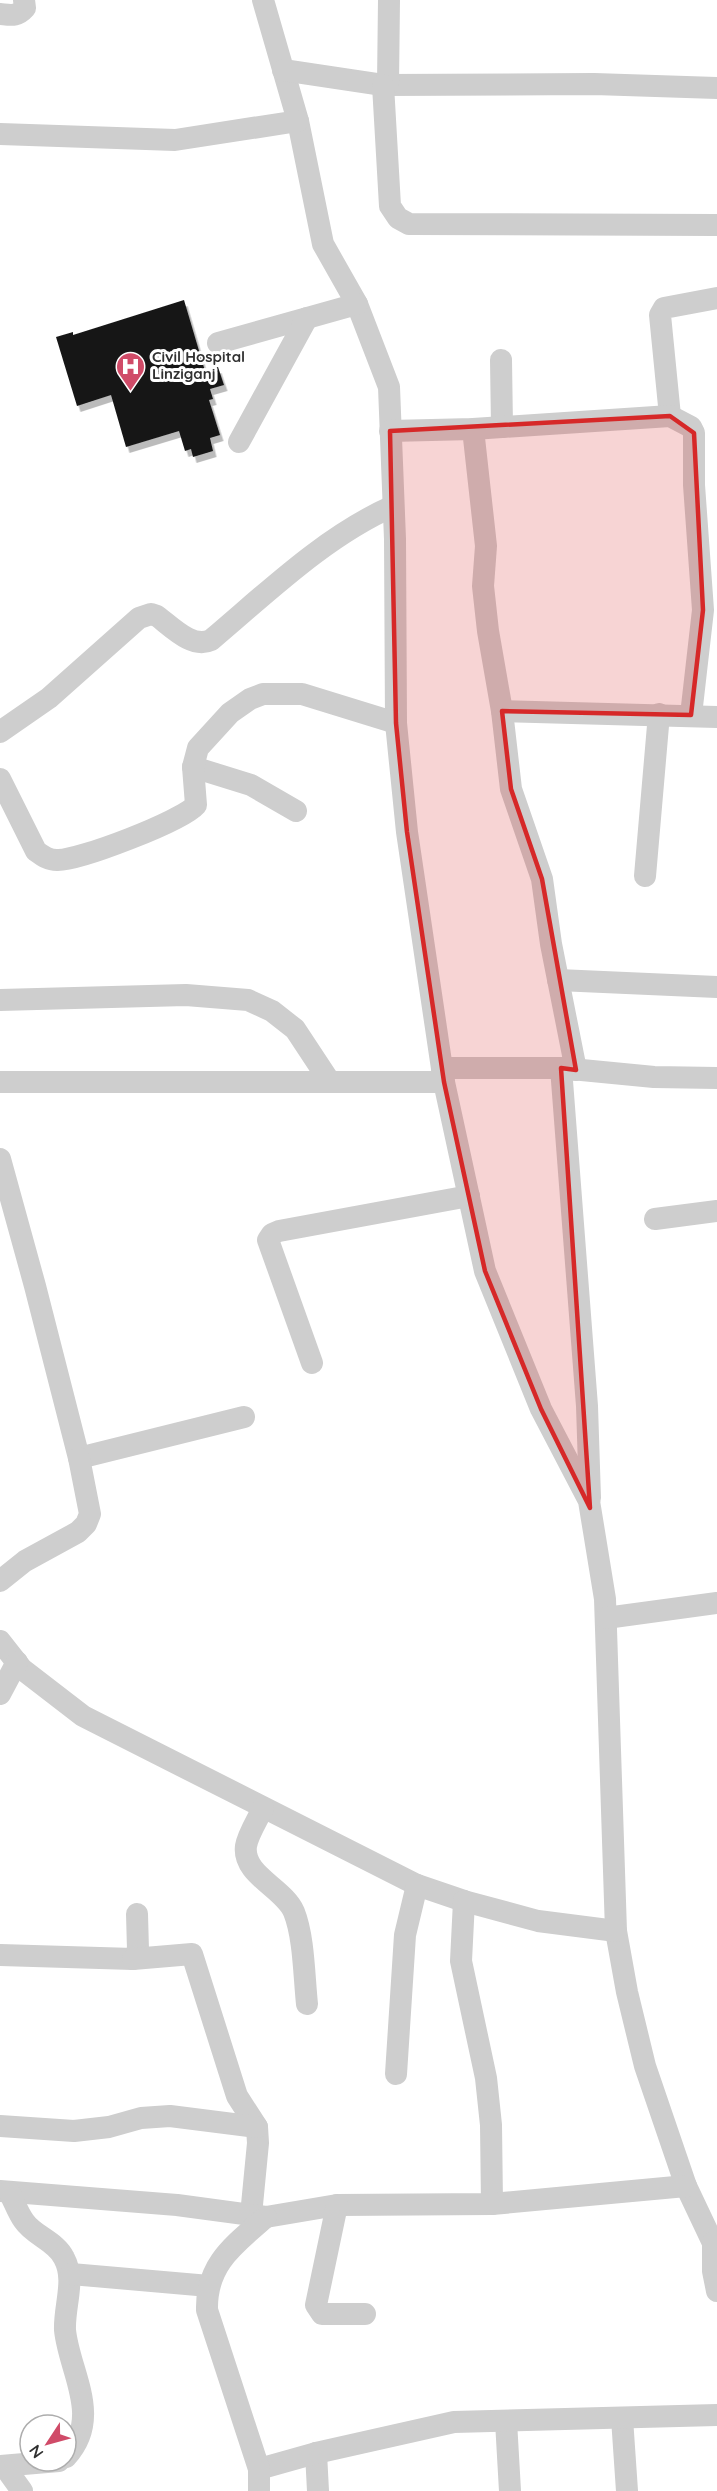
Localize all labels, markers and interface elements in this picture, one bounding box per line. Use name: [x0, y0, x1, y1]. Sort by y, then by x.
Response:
place label: Civil Hospital Linziganj: [152, 347, 245, 383]
hospital icon: Civil Hospital Linziganj: [115, 350, 147, 392]
north arrow: [18, 2413, 78, 2473]
text: N: [24, 2441, 47, 2462]

